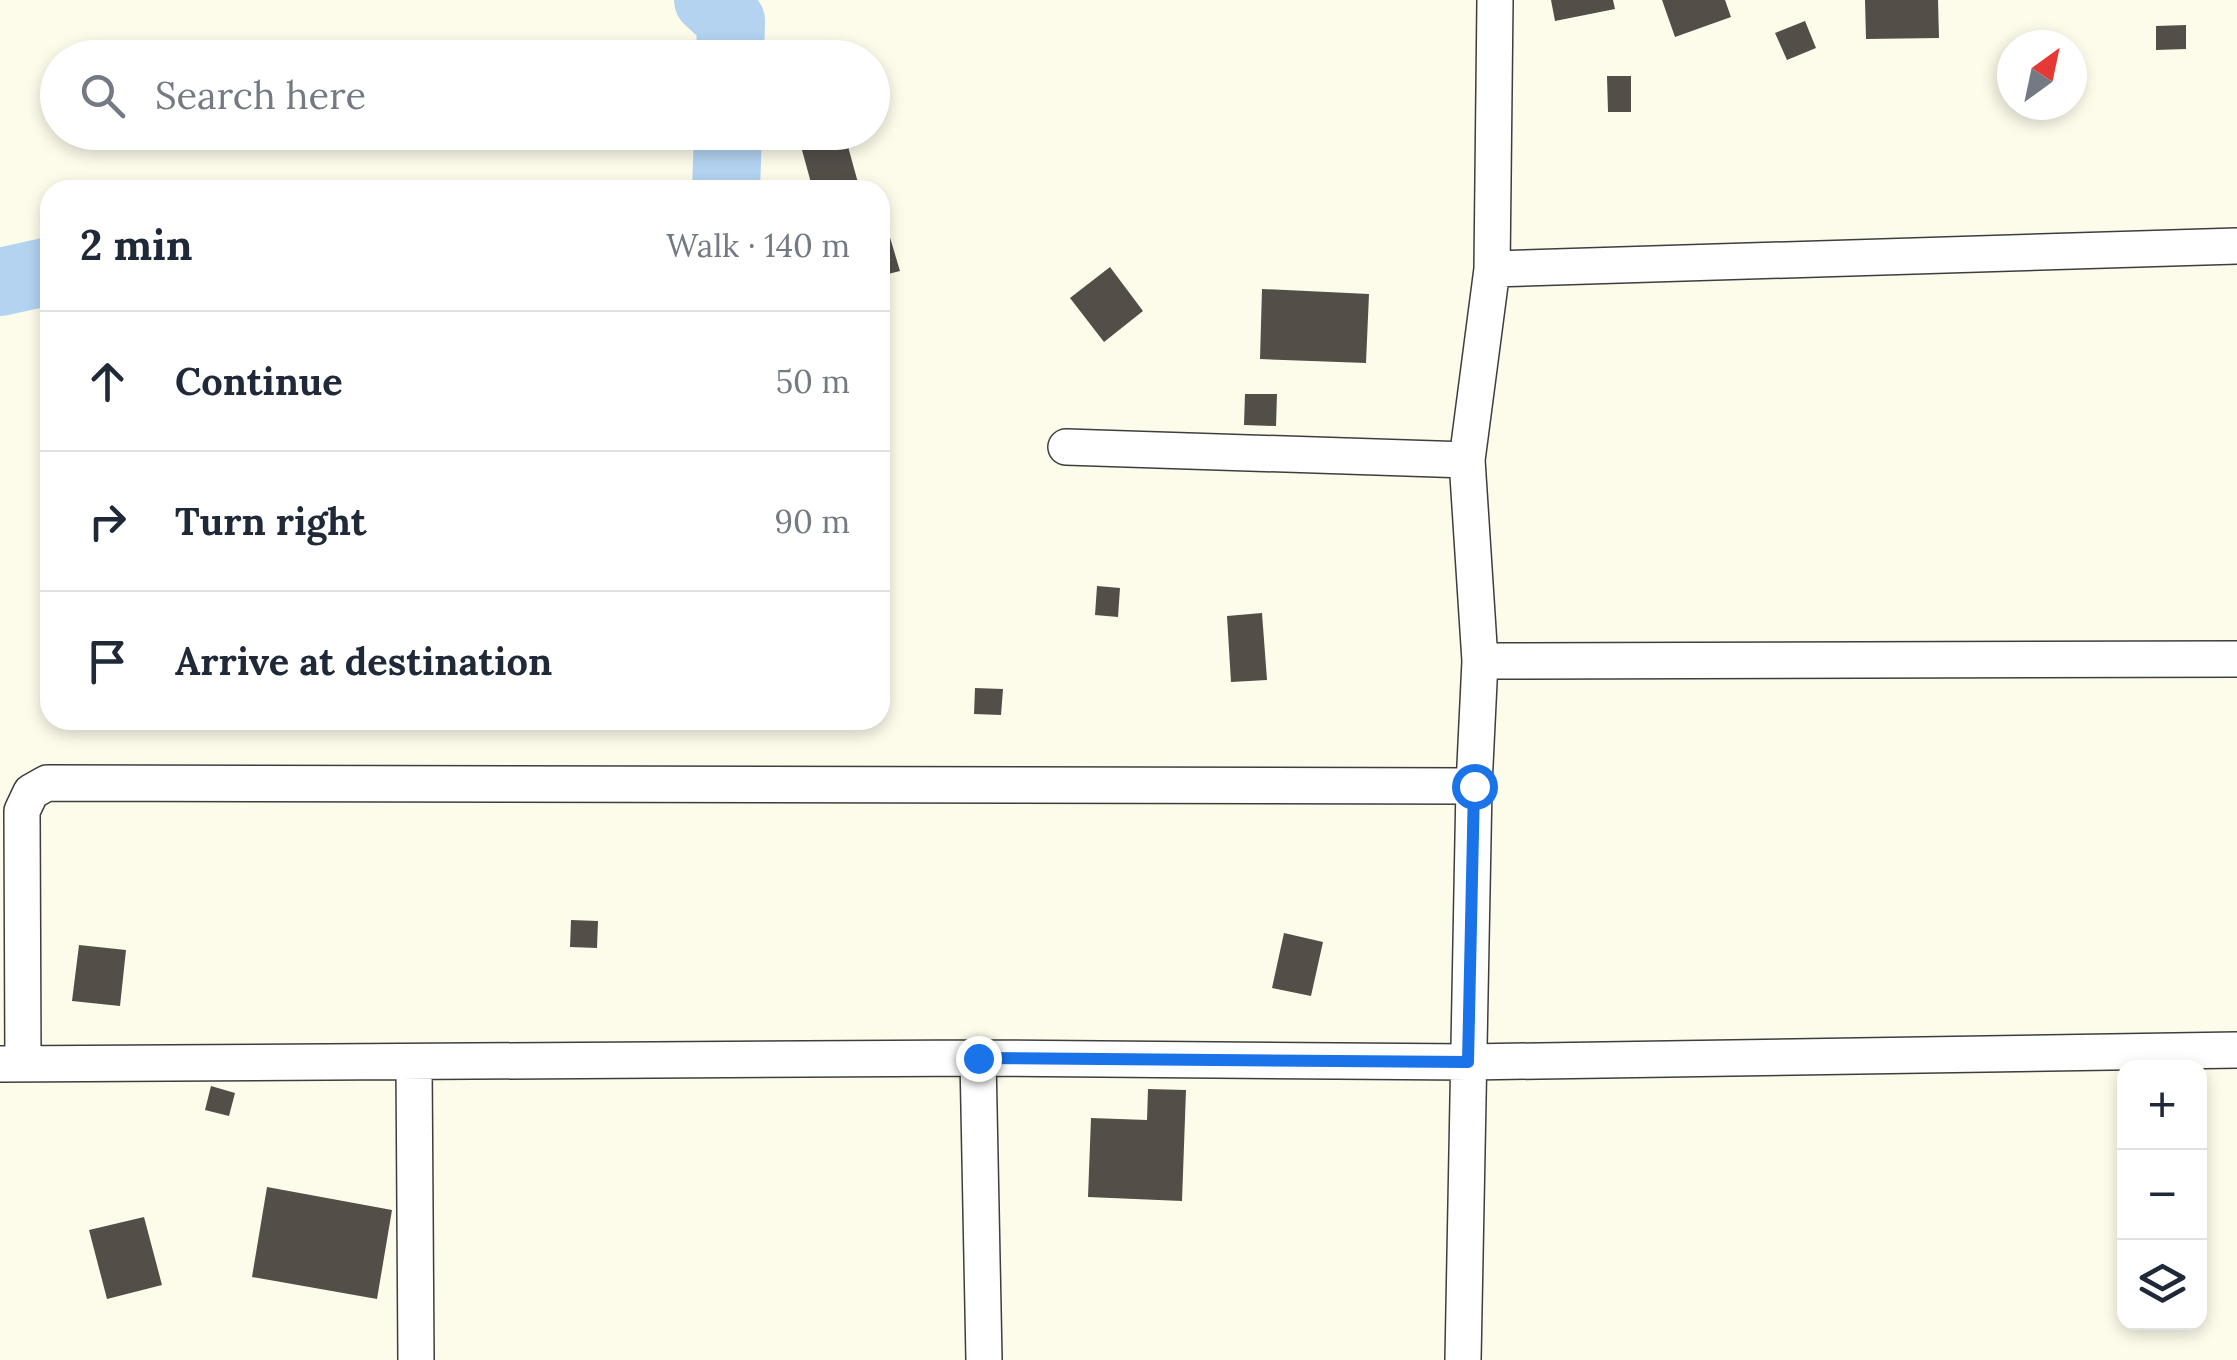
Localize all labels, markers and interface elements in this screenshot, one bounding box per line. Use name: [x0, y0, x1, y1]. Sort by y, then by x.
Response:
north arrow: [1997, 30, 2087, 120]
search box: [40, 40, 890, 150]
icon: search: [75, 68, 130, 123]
text: Search here: [155, 71, 366, 119]
text: 2 min: [80, 218, 193, 272]
text: Walk · 140 m: [666, 225, 850, 266]
icon: ahead: [80, 354, 135, 409]
text: Continue: [175, 357, 343, 405]
text: 50 m: [776, 361, 850, 402]
icon: right: [80, 494, 135, 549]
text: Turn right: [175, 497, 366, 545]
text: 90 m: [775, 501, 850, 542]
icon: arrive: [80, 634, 135, 689]
text: Arrive at destination: [175, 637, 552, 685]
route start: [1452, 764, 1498, 810]
route end: [956, 1036, 1002, 1082]
map controls: [2117, 1060, 2207, 1330]
button: +: [2117, 1060, 2207, 1150]
button: −: [2117, 1150, 2207, 1240]
button: layers: [2117, 1240, 2207, 1330]

